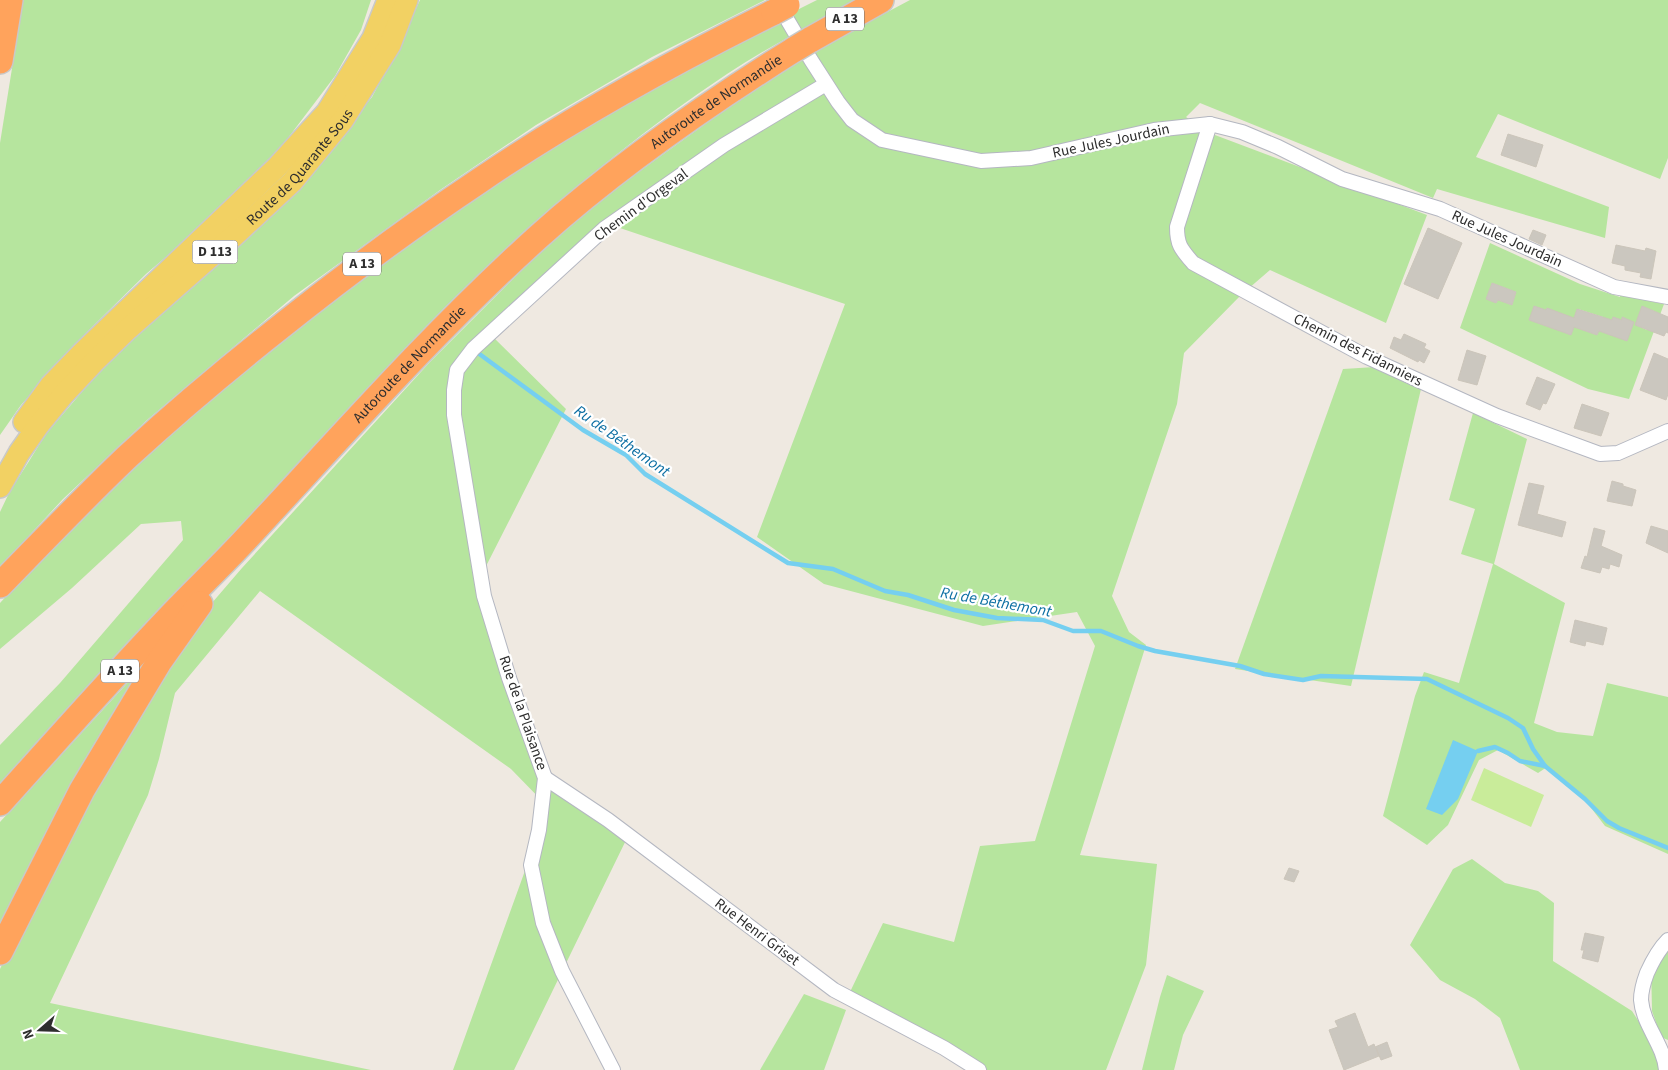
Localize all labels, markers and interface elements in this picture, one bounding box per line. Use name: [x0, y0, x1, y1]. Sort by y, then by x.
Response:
road number: A 13: [826, 8, 864, 30]
street label: Autoroute de Normandie: [646, 49, 786, 154]
street label: Route de Quarante Sous: [241, 105, 358, 230]
street label: Rue Jules Jourdain: [1050, 118, 1172, 164]
street label: Chemin d'Orgeval: [590, 164, 692, 246]
street label: Rue Jules Jourdain: [1448, 205, 1566, 273]
road number: D 113: [192, 240, 238, 264]
road number: A 13: [343, 252, 381, 276]
street label: Autoroute de Normandie: [348, 301, 471, 428]
street label: Chemin des Fidanniers: [1290, 308, 1426, 392]
water label: Ru de Béthemont: [570, 400, 675, 483]
water label: Ru de Béthemont: [939, 581, 1054, 623]
street label: Rue de la Plaisance: [494, 653, 552, 773]
road number: A 13: [101, 659, 139, 682]
street label: Rue Henri Griset: [710, 893, 804, 971]
north arrow: [15, 1005, 65, 1055]
text: N: [18, 1026, 40, 1042]

